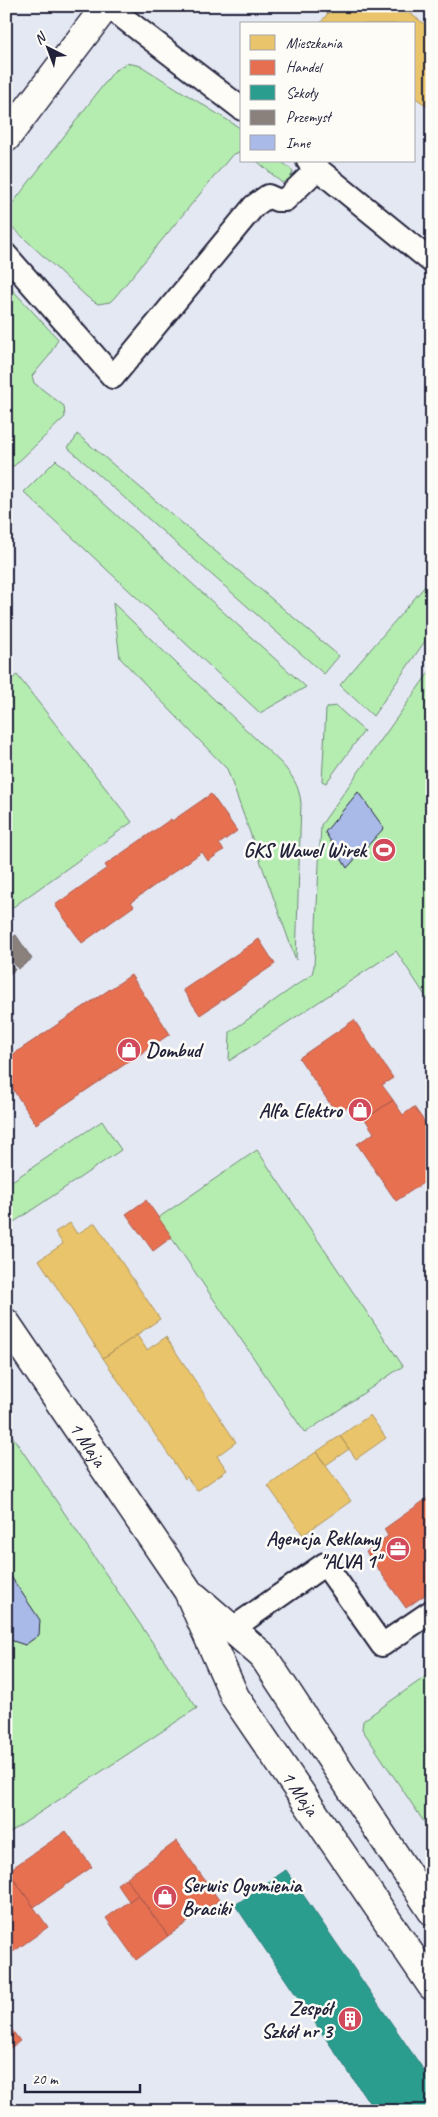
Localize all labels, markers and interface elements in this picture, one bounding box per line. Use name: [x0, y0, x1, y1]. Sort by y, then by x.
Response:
north arrow: [22, 22, 72, 72]
legend: [240, 22, 416, 162]
text: N: [31, 28, 50, 48]
text: Mieszkania: [286, 34, 343, 53]
text: Handel: [286, 58, 324, 77]
text: Szkoły: [286, 84, 319, 103]
text: Przemysł: [286, 108, 333, 127]
text: Inne: [286, 134, 311, 153]
sports icon: GKS Wawel Wirek: [371, 837, 397, 863]
place label: GKS Wawel Wirek: [244, 838, 369, 863]
shop icon: Dombud: [116, 1037, 142, 1063]
place label: Dombud: [146, 1038, 205, 1063]
shop icon: Alfa Elektro: [347, 1097, 373, 1123]
place label: Alfa Elektro: [259, 1098, 344, 1123]
street label: 1 Maja: [63, 1417, 113, 1473]
place label: Agencja Reklamy "ALVA 1": [266, 1526, 384, 1574]
office icon: Agencja Reklamy "ALVA 1": [385, 1536, 411, 1562]
street label: 1 Maja: [276, 1766, 325, 1822]
place label: Serwis Ogumienia Braciki: [182, 1873, 304, 1921]
shop icon: Serwis Ogumienia Braciki: [152, 1884, 178, 1910]
place label: Zespół Szkół nr 3: [261, 1996, 335, 2044]
building icon: Zespół Szkół nr 3: [337, 2006, 363, 2032]
scale bar: [25, 2062, 140, 2094]
text: 20 m: [32, 2070, 59, 2089]

